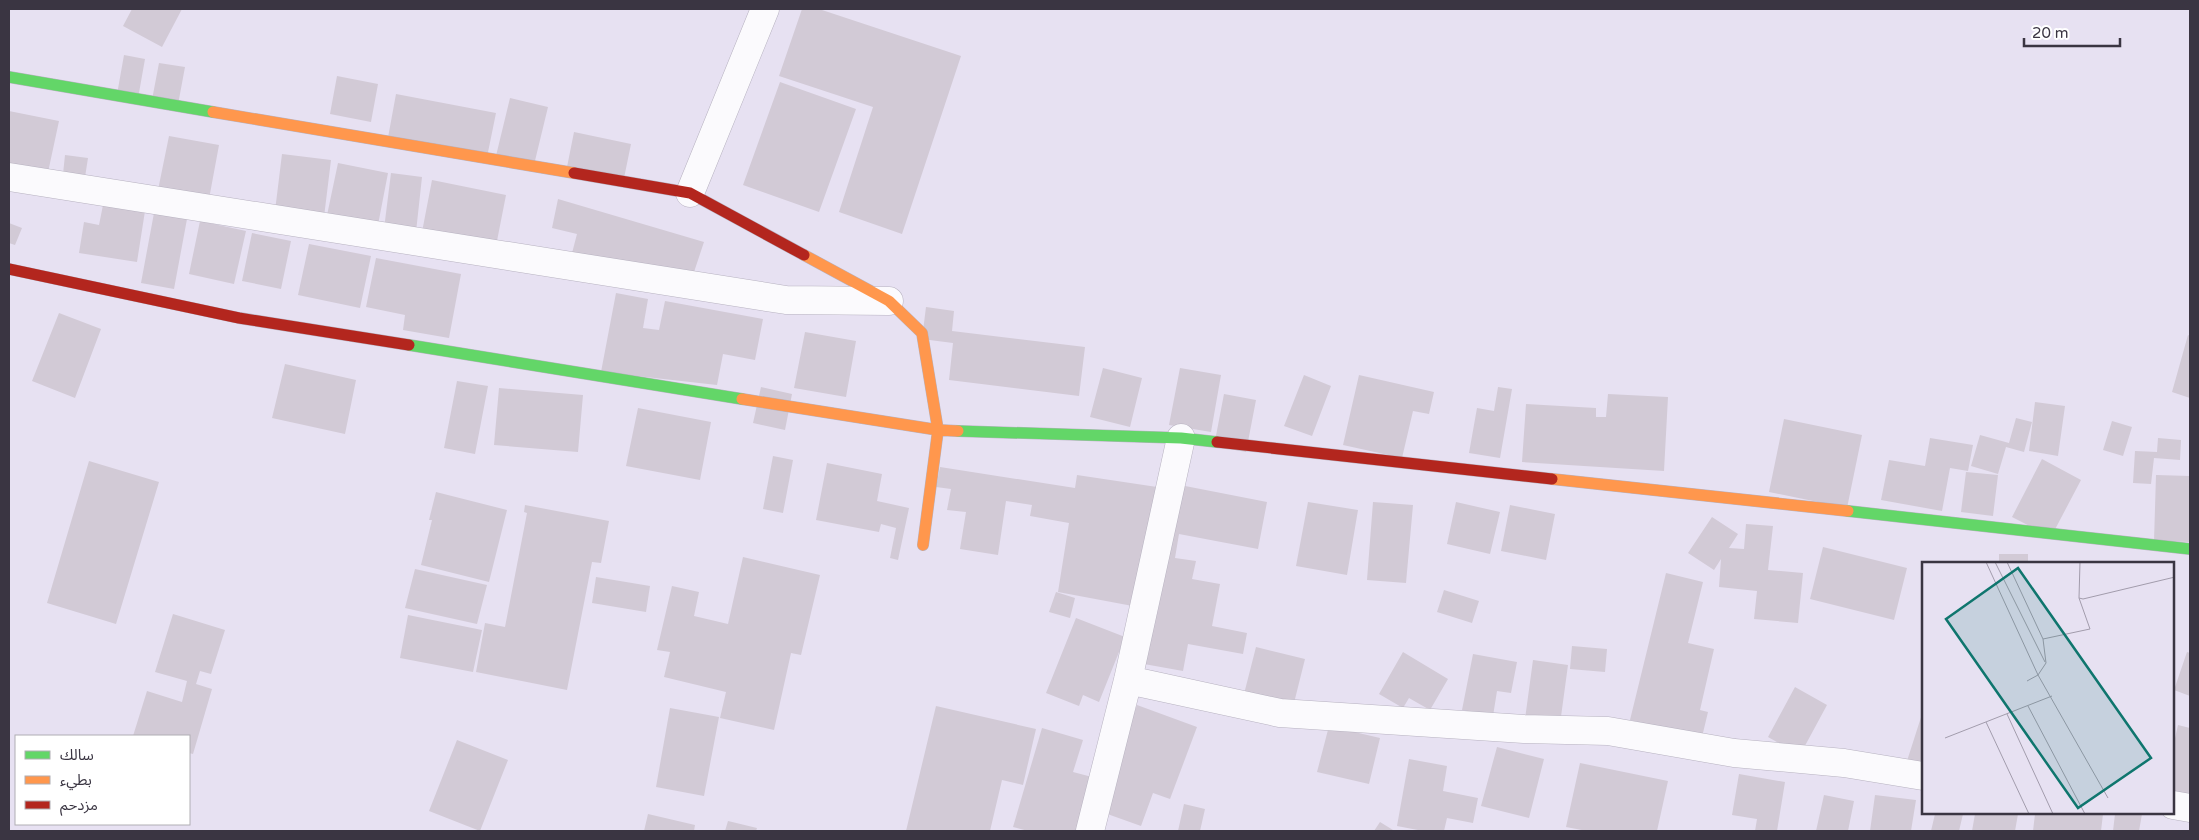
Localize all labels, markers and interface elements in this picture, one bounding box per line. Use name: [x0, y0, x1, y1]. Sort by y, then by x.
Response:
scale bar: [2024, 15, 2120, 47]
text: 20 m: [2032, 24, 2069, 42]
inset map: [1922, 562, 2174, 815]
legend: [15, 735, 190, 825]
text: سالك: [60, 746, 94, 764]
text: بطيء: [60, 771, 92, 791]
text: مزدحم: [60, 796, 98, 816]

